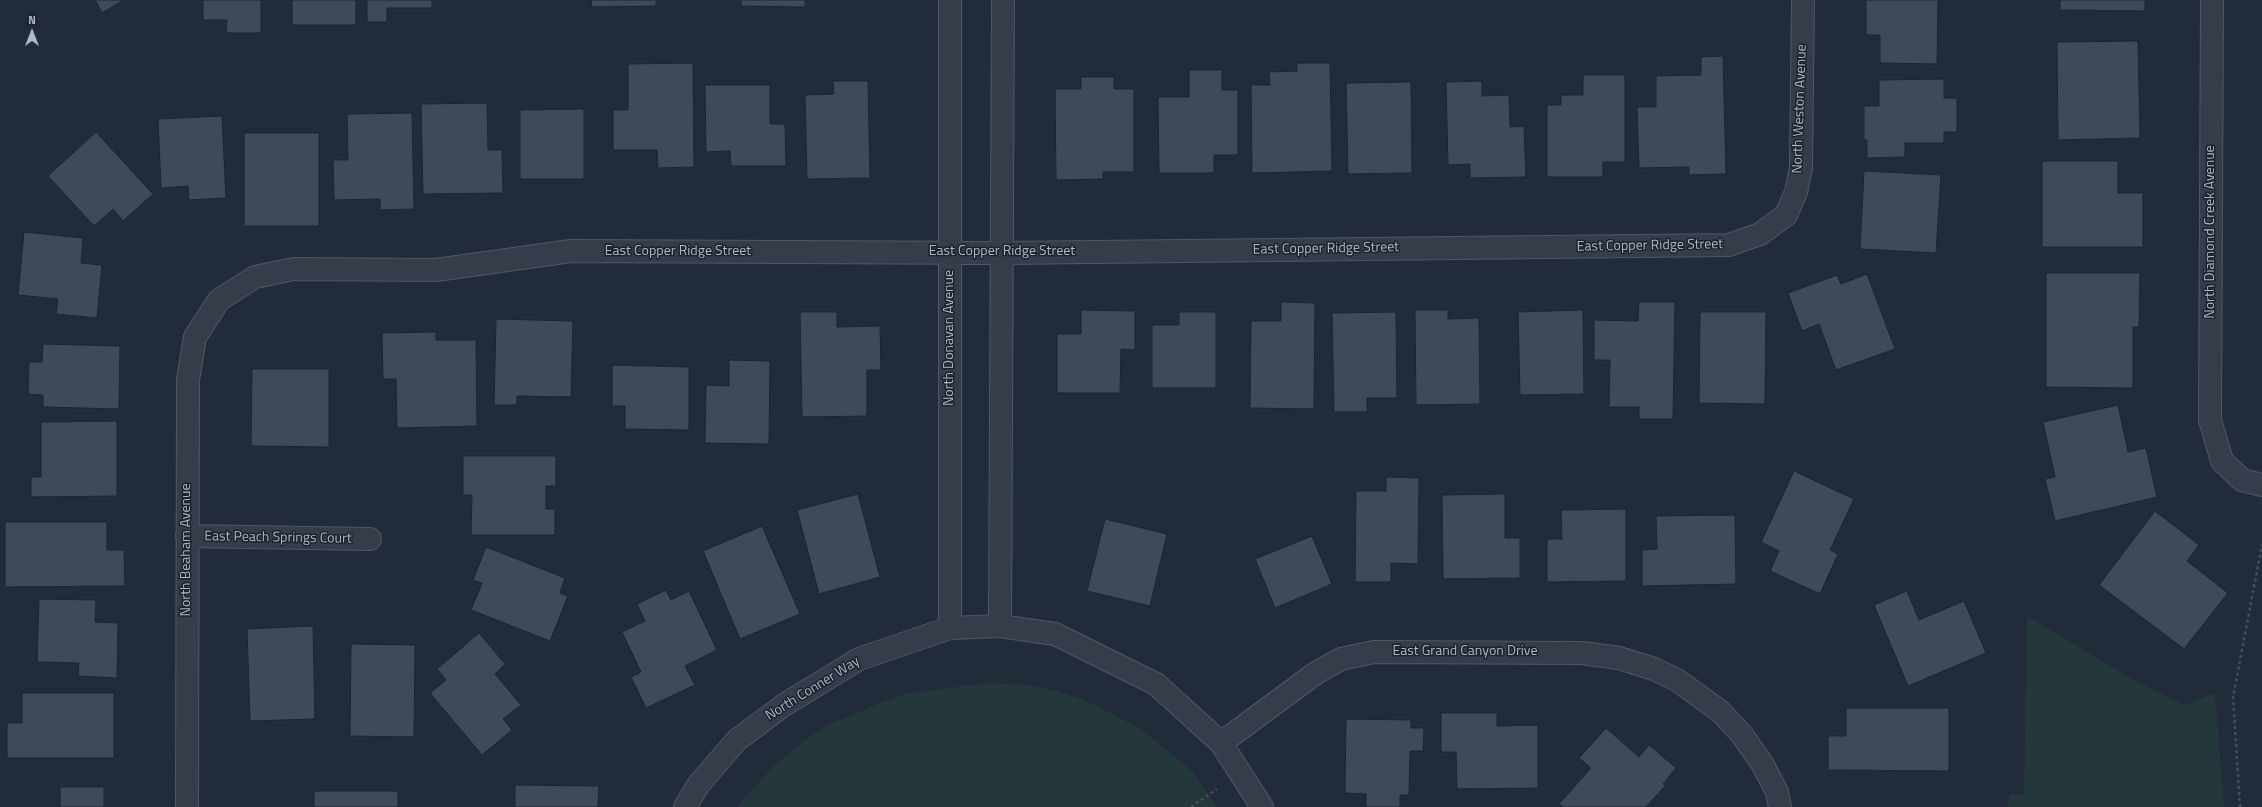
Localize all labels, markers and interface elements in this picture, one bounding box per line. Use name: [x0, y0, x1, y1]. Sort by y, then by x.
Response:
north arrow: [12, 12, 52, 52]
text: N: [28, 12, 36, 28]
street label: North Weston Avenue: [1789, 44, 1811, 174]
street label: North Diamond Creek Avenue: [2203, 145, 2219, 319]
street label: East Copper Ridge Street: [1577, 236, 1723, 256]
street label: East Copper Ridge Street: [1253, 239, 1399, 259]
street label: East Copper Ridge Street: [605, 244, 751, 260]
street label: East Copper Ridge Street: [929, 244, 1075, 260]
street label: North Donavan Avenue: [942, 270, 958, 406]
street label: North Beaham Avenue: [179, 484, 195, 616]
street label: East Peach Springs Court: [204, 528, 352, 548]
street label: East Grand Canyon Drive: [1392, 644, 1538, 660]
street label: North Conner Way: [763, 653, 863, 725]

